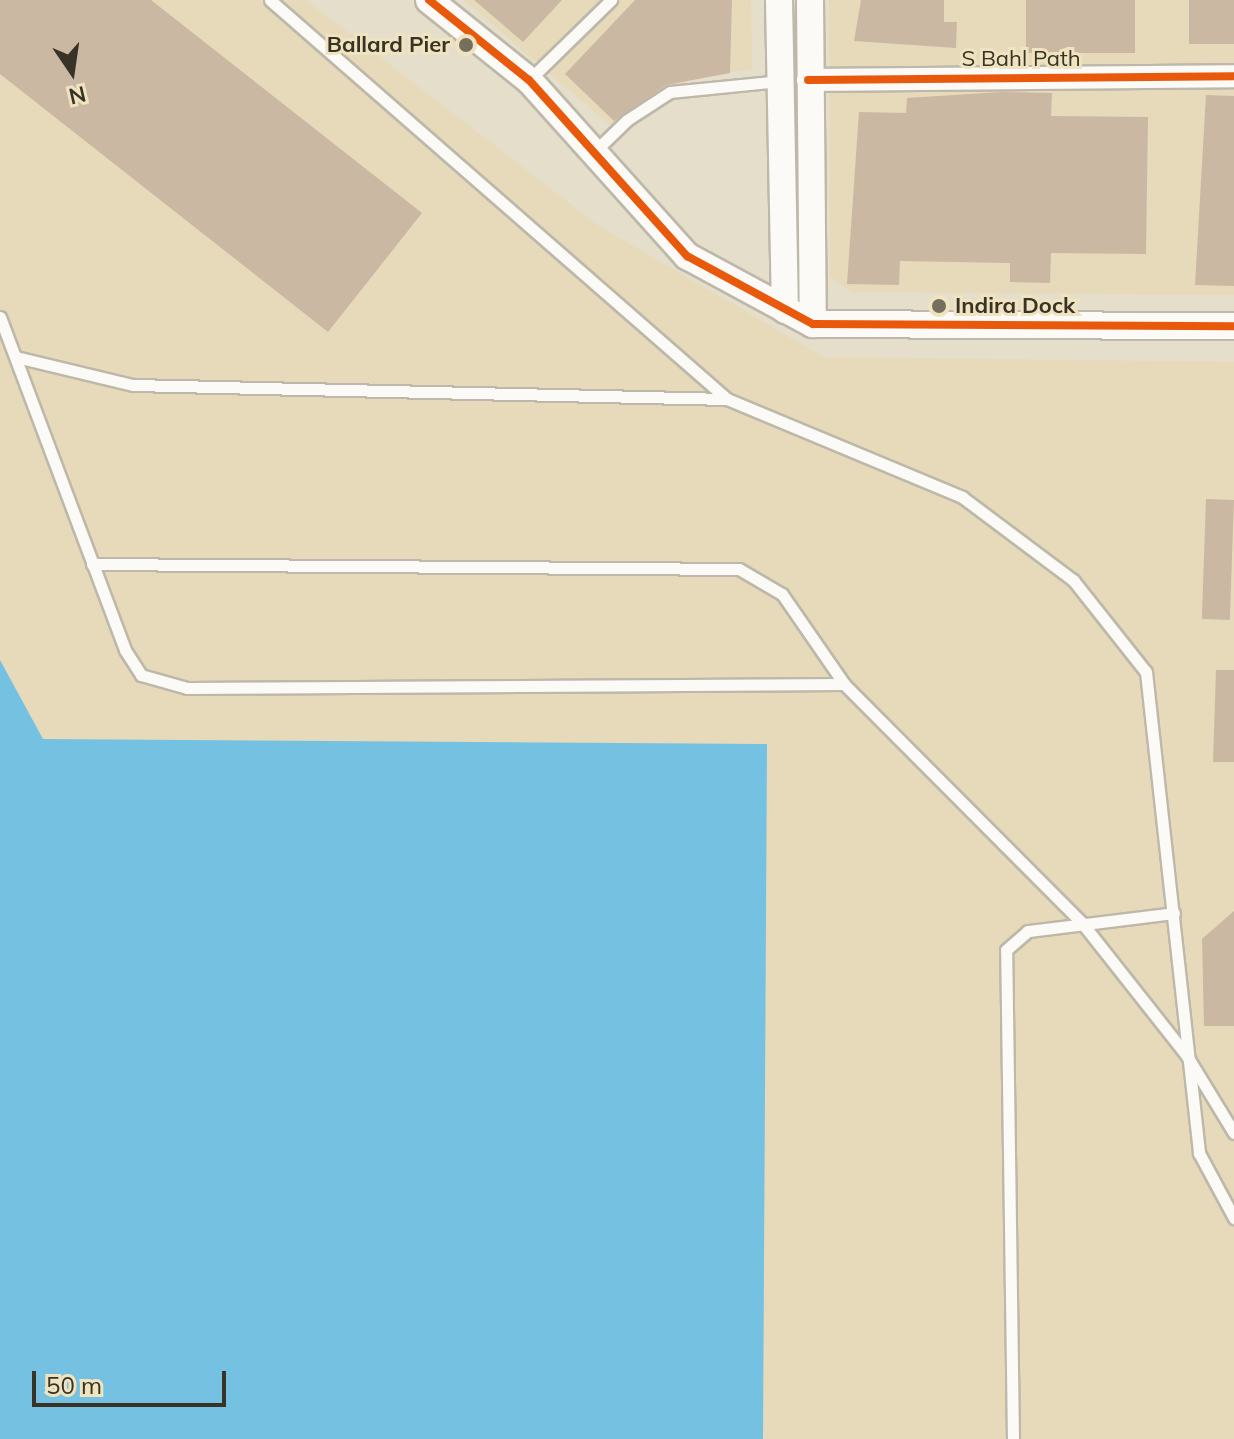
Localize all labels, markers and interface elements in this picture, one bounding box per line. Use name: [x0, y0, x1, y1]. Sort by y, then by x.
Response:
north arrow: [32, 32, 112, 112]
place label: Ballard Pier: [327, 32, 450, 58]
marker: Ballard Pier: [457, 36, 475, 54]
street label: S Bahl Path: [961, 46, 1081, 72]
text: N: [66, 80, 89, 111]
place label: Indira Dock: [955, 293, 1075, 319]
marker: Indira Dock: [930, 297, 948, 315]
scale bar: [36, 1355, 230, 1405]
text: 50 m: [46, 1370, 102, 1400]

